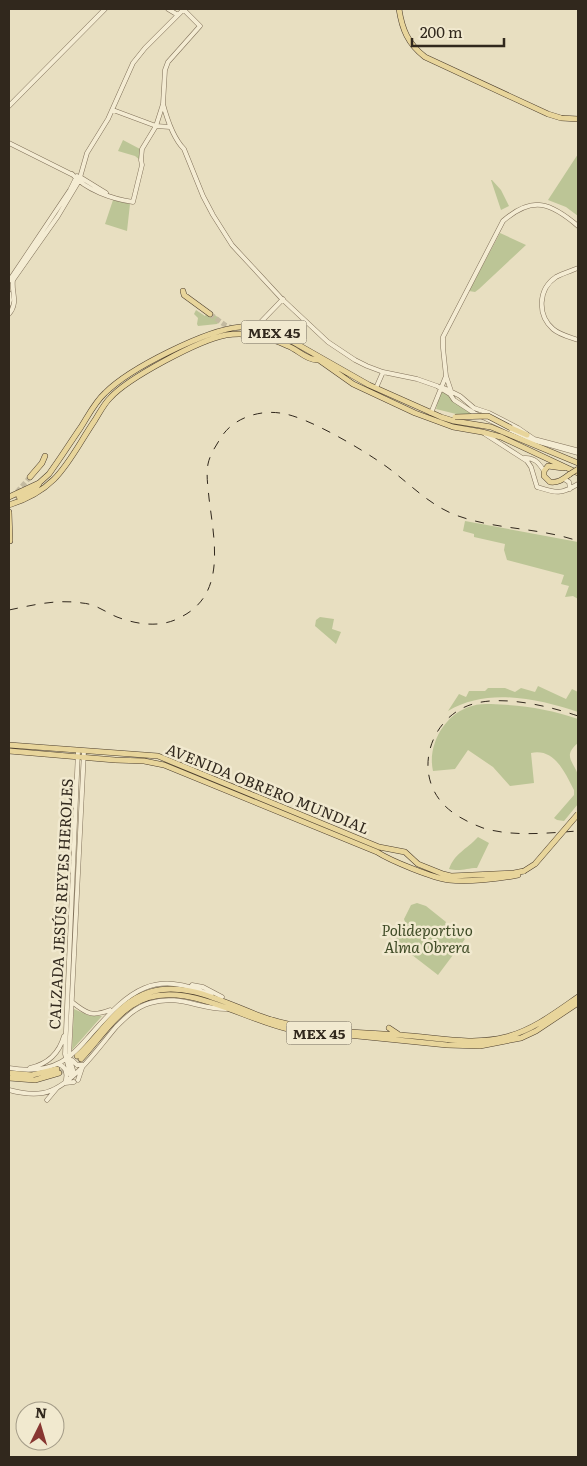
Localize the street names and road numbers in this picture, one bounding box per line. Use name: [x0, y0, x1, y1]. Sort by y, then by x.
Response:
road number: MEX 45: [242, 321, 306, 344]
street label: AVENIDA OBRERO MUNDIAL: [163, 737, 373, 839]
street label: CALZADA JESÚS REYES HEROLES: [42, 778, 78, 1030]
road number: MEX 45: [286, 1021, 352, 1044]

